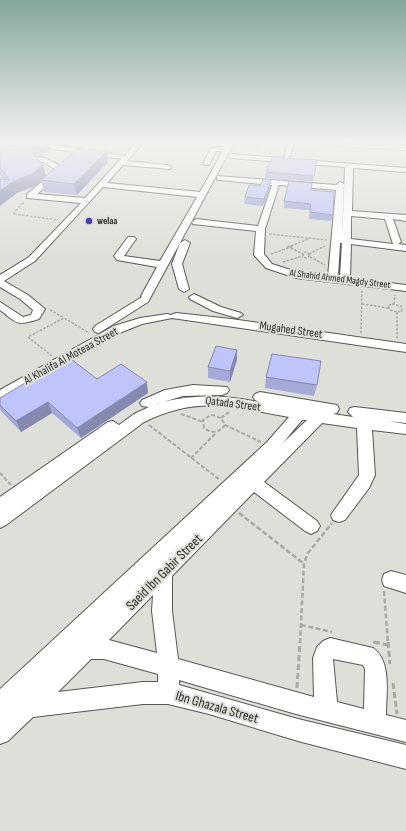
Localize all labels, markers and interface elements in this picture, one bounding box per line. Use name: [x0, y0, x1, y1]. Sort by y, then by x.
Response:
place label: welaa: [97, 215, 117, 227]
marker: welaa: [84, 216, 94, 226]
street label: Al Shahid Ahmed Magdy Street: [288, 267, 391, 291]
street label: Mugahed Street: [258, 318, 324, 342]
street label: Al Khalifa Al Moteaa Street: [20, 324, 121, 389]
street label: Qatada Street: [205, 393, 262, 415]
street label: Saeid Ibn Gabir Street: [122, 530, 206, 614]
street label: Ibn Ghazala Street: [174, 687, 260, 727]

